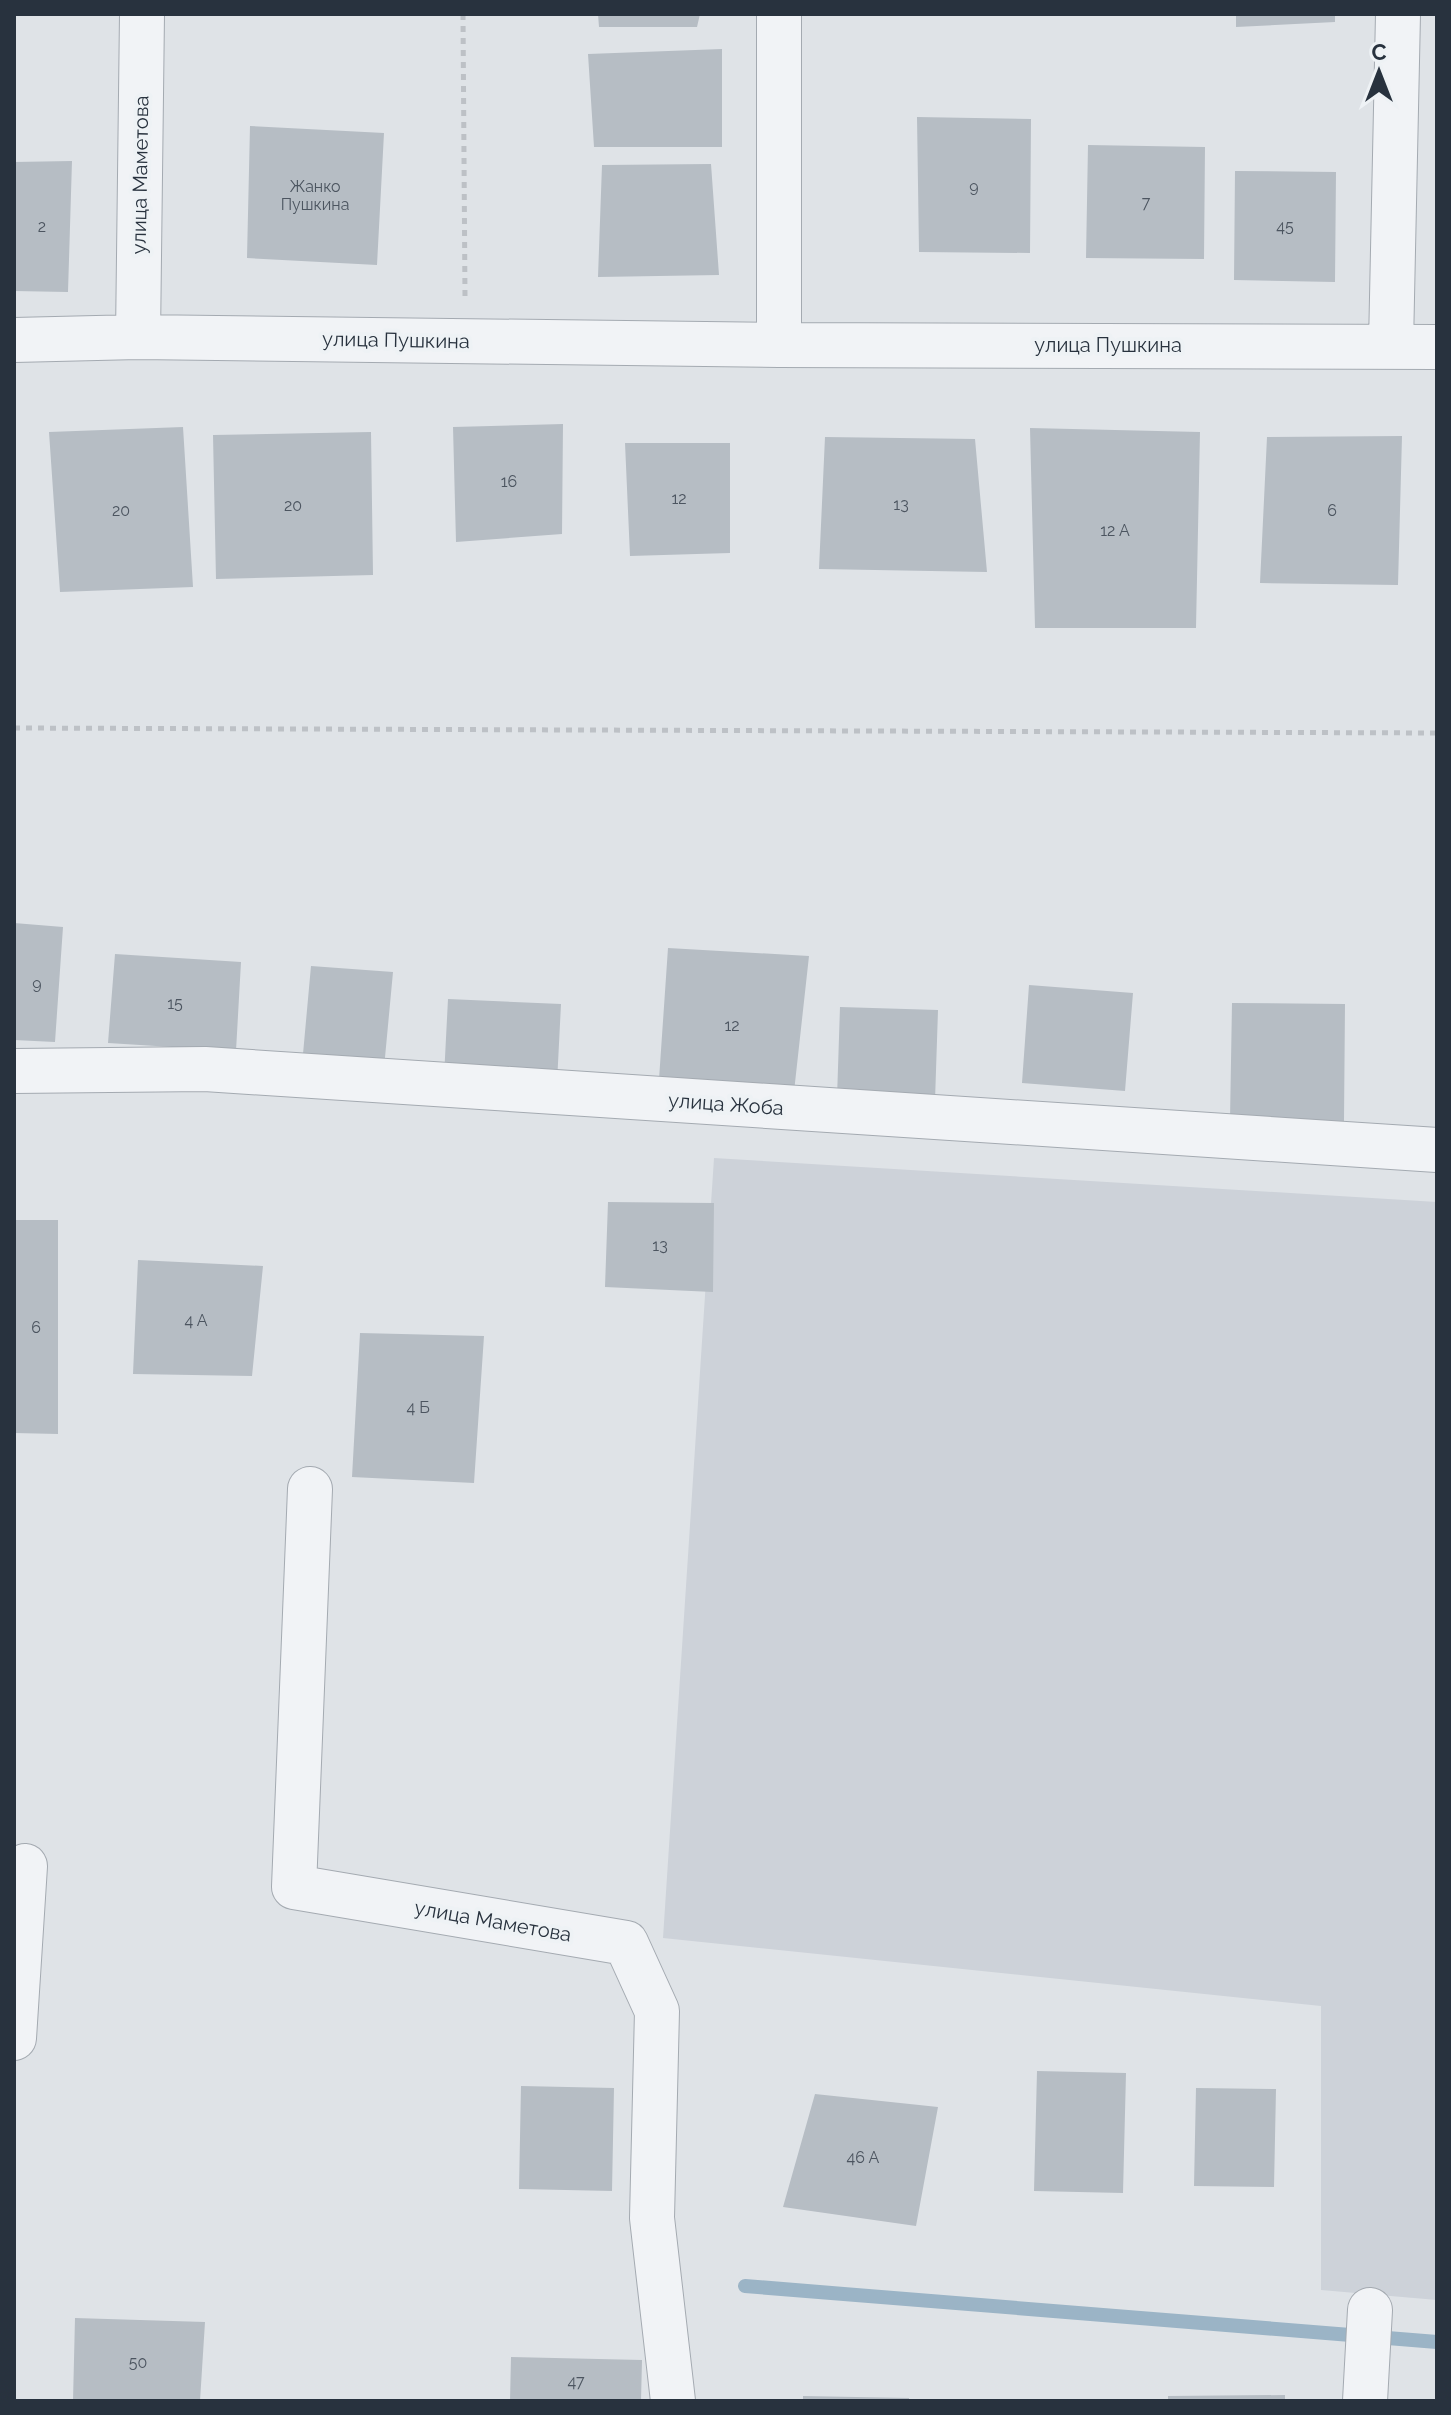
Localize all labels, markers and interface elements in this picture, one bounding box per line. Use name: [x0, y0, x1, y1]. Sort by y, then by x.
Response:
north arrow: [1339, 32, 1419, 112]
text: С: [1371, 39, 1387, 65]
street label: улица Маметова: [127, 95, 153, 255]
house number: Жанко Пушкина: [281, 177, 349, 214]
house number: 9: [969, 177, 979, 196]
house number: 7: [1142, 193, 1151, 212]
house number: 2: [38, 217, 46, 236]
house number: 45: [1276, 217, 1294, 236]
street label: улица Пушкина: [322, 327, 470, 353]
street label: улица Пушкина: [1034, 333, 1182, 357]
house number: 16: [501, 472, 517, 491]
house number: 12: [671, 489, 687, 508]
house number: 13: [893, 495, 909, 514]
house number: 20: [284, 496, 302, 515]
house number: 20: [112, 501, 130, 520]
house number: 6: [1327, 501, 1337, 520]
house number: 12 А: [1100, 521, 1130, 540]
house number: 9: [32, 974, 42, 993]
house number: 15: [167, 994, 183, 1013]
house number: 12: [724, 1016, 740, 1035]
street label: улица Жоба: [667, 1088, 785, 1120]
house number: 13: [652, 1236, 668, 1255]
house number: 4 А: [184, 1311, 208, 1330]
house number: 6: [31, 1318, 41, 1337]
house number: 4 Б: [406, 1398, 430, 1417]
street label: улица Маметова: [413, 1895, 573, 1947]
house number: 46 А: [847, 2148, 880, 2167]
house number: 50: [129, 2353, 147, 2372]
house number: 47: [567, 2372, 585, 2391]

